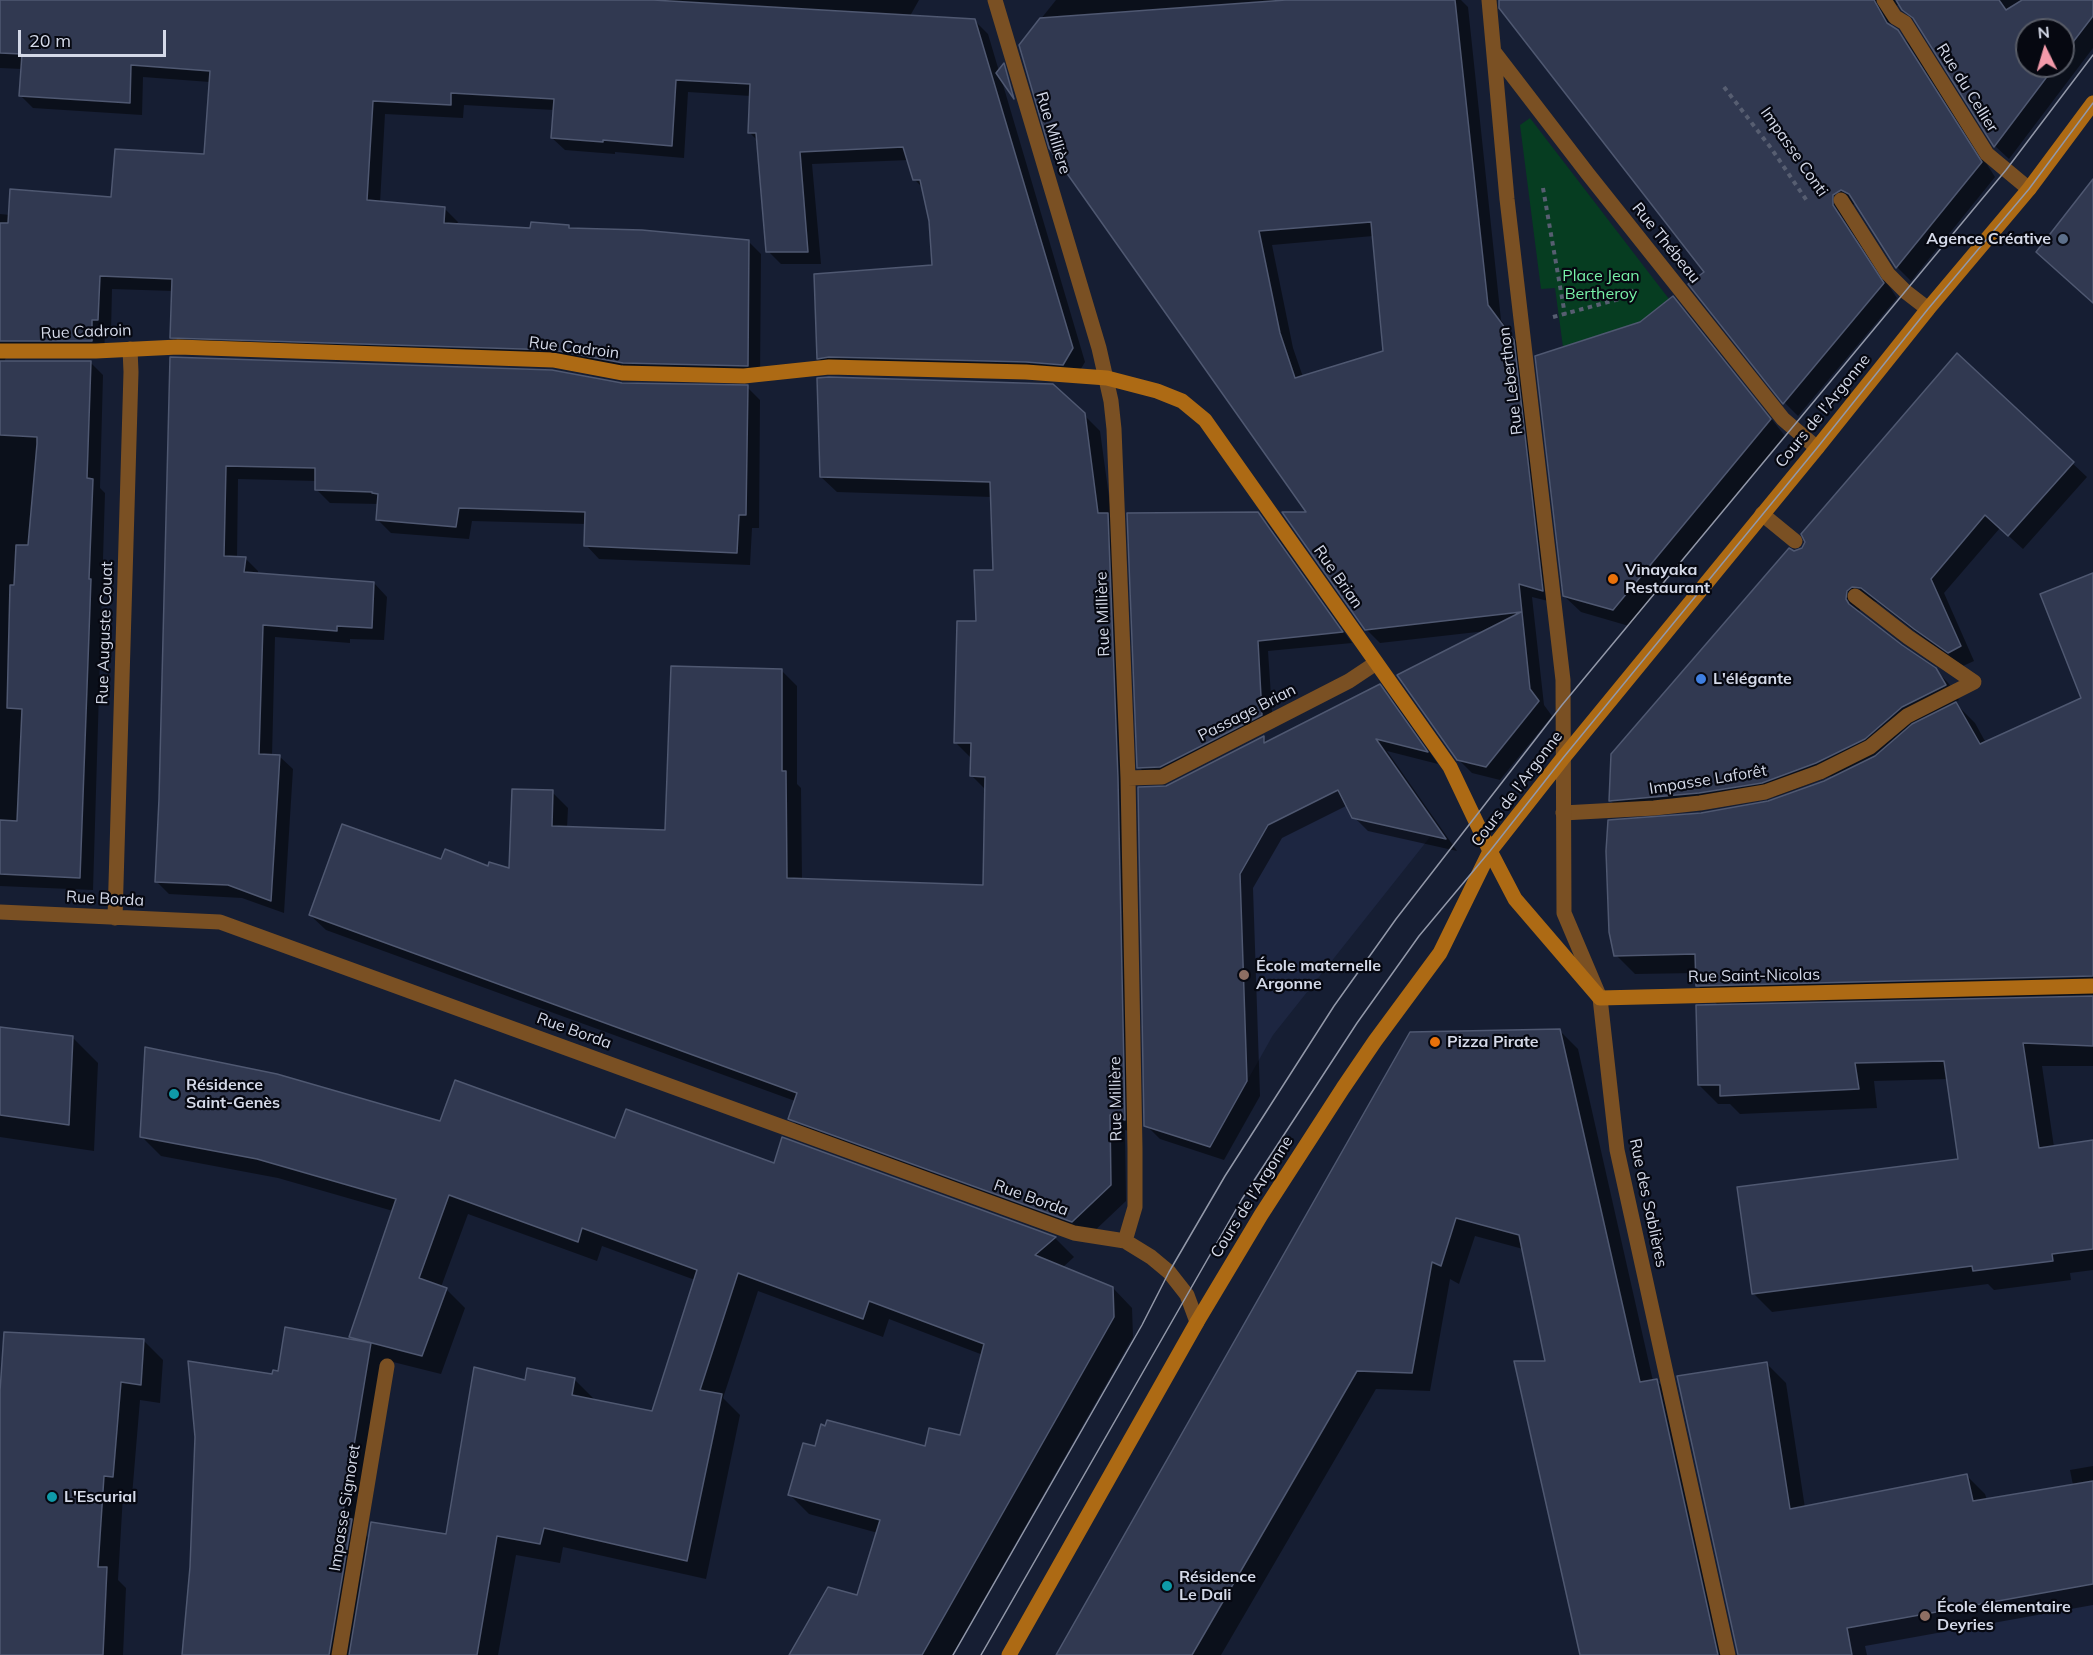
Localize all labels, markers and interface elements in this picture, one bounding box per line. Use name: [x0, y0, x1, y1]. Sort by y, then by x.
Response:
scale bar: [21, 18, 170, 56]
north arrow: [2015, 18, 2075, 78]
text: N: [2037, 22, 2051, 43]
text: 20 m: [29, 29, 71, 52]
street label: Rue du Cellier: [1932, 40, 2002, 136]
street label: Rue Millière: [1031, 89, 1075, 177]
street label: Impasse Conti: [1756, 104, 1832, 200]
street label: Rue Thébeau: [1628, 199, 1704, 287]
place label: Agence Créative: [1926, 229, 2051, 249]
marker: Agence Créative: [2056, 232, 2070, 246]
park label: Place Jean Bertheroy: [1562, 266, 1640, 304]
street label: Rue Cadroin: [40, 321, 132, 343]
street label: Rue Leberthon: [1495, 326, 1527, 436]
street label: Rue Cadroin: [528, 333, 620, 363]
street label: Cours de l'Argonne: [1771, 351, 1875, 471]
street label: Rue Brian: [1309, 542, 1367, 612]
place label: Vinayaka Restaurant: [1625, 560, 1710, 598]
street label: Rue Auguste Couat: [93, 561, 117, 705]
street label: Rue Millière: [1092, 571, 1114, 657]
marker: Vinayaka Restaurant: [1606, 572, 1620, 586]
place label: L'élégante: [1713, 669, 1792, 689]
marker: L'élégante: [1694, 672, 1708, 686]
street label: Passage Brian: [1195, 680, 1299, 746]
street label: Cours de l'Argonne: [1467, 727, 1567, 851]
street label: Impasse Laforêt: [1648, 761, 1768, 799]
street label: Rue Borda: [65, 887, 145, 911]
place label: École maternelle Argonne: [1256, 956, 1381, 994]
street label: Rue Saint-Nicolas: [1688, 965, 1820, 987]
marker: École maternelle Argonne: [1237, 968, 1251, 982]
street label: Rue Borda: [534, 1009, 614, 1053]
place label: Pizza Pirate: [1447, 1032, 1539, 1052]
marker: Pizza Pirate: [1428, 1035, 1442, 1049]
street label: Rue Millière: [1106, 1056, 1126, 1142]
place label: Résidence Saint-Genès: [186, 1075, 280, 1113]
marker: Résidence Saint-Genès: [167, 1087, 181, 1101]
street label: Cours de l'Argonne: [1207, 1132, 1297, 1262]
street label: Rue des Sablières: [1625, 1137, 1671, 1269]
street label: Rue Borda: [991, 1176, 1071, 1220]
street label: Impasse Signoret: [325, 1443, 365, 1573]
place label: L'Escurial: [64, 1487, 136, 1507]
marker: L'Escurial: [45, 1490, 59, 1504]
place label: Résidence Le Dali: [1179, 1567, 1256, 1605]
marker: Résidence Le Dali: [1160, 1579, 1174, 1593]
place label: École élementaire Deyries: [1937, 1597, 2071, 1635]
marker: École élementaire Deyries: [1918, 1609, 1932, 1623]

